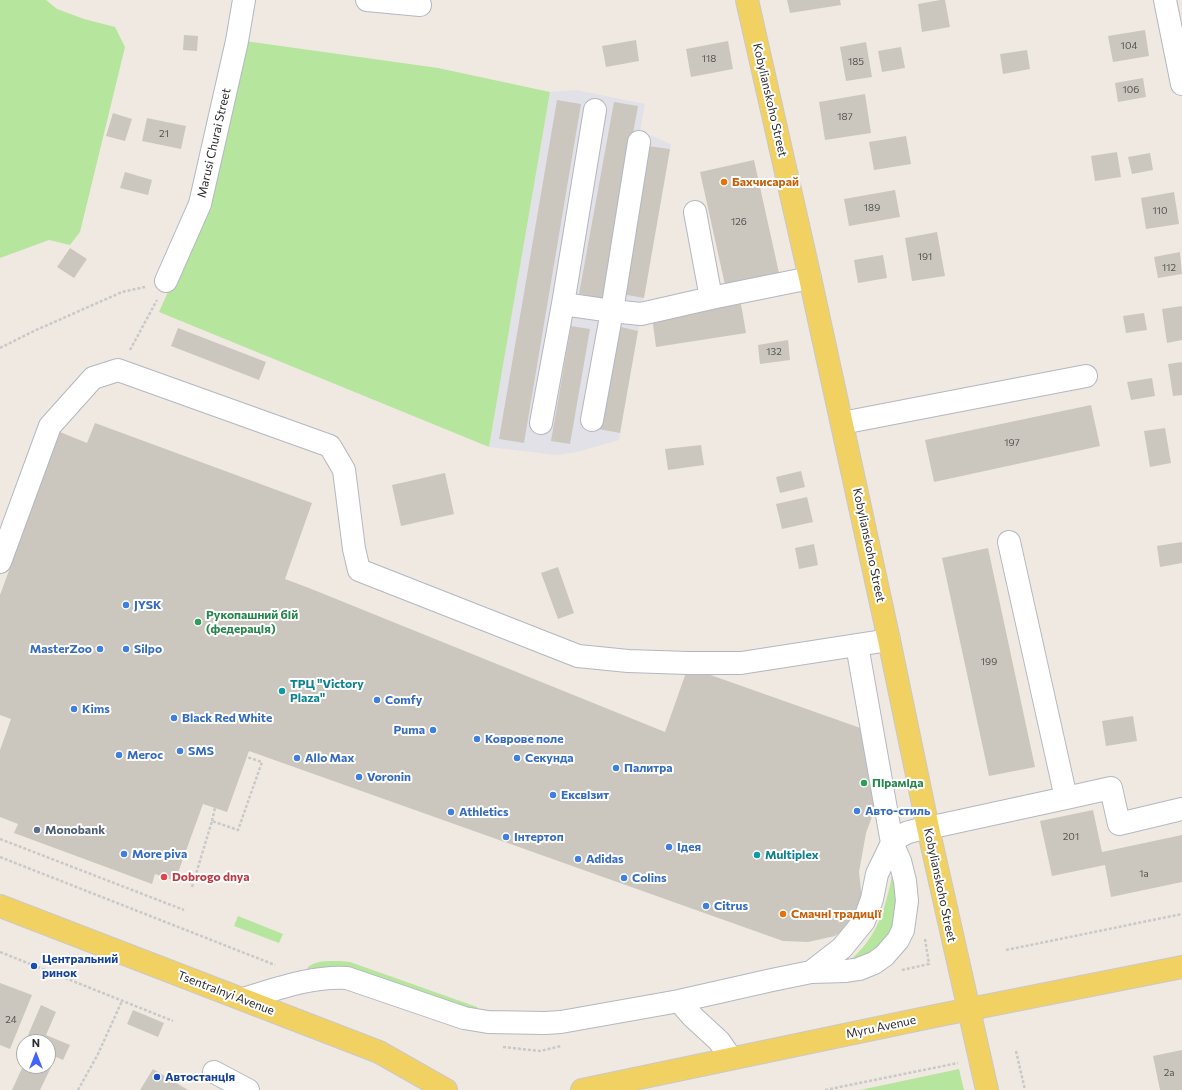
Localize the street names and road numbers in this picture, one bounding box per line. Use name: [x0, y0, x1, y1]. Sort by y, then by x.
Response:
street label: Kobylianskoho Street: [750, 42, 790, 158]
street label: Marusi Churai Street: [194, 87, 234, 199]
street label: Kobylianskoho Street: [850, 487, 888, 603]
street label: Kobylianskoho Street: [921, 827, 959, 943]
street label: Tsentralnyi Avenue: [175, 968, 277, 1018]
street label: Myru Avenue: [845, 1013, 917, 1041]

